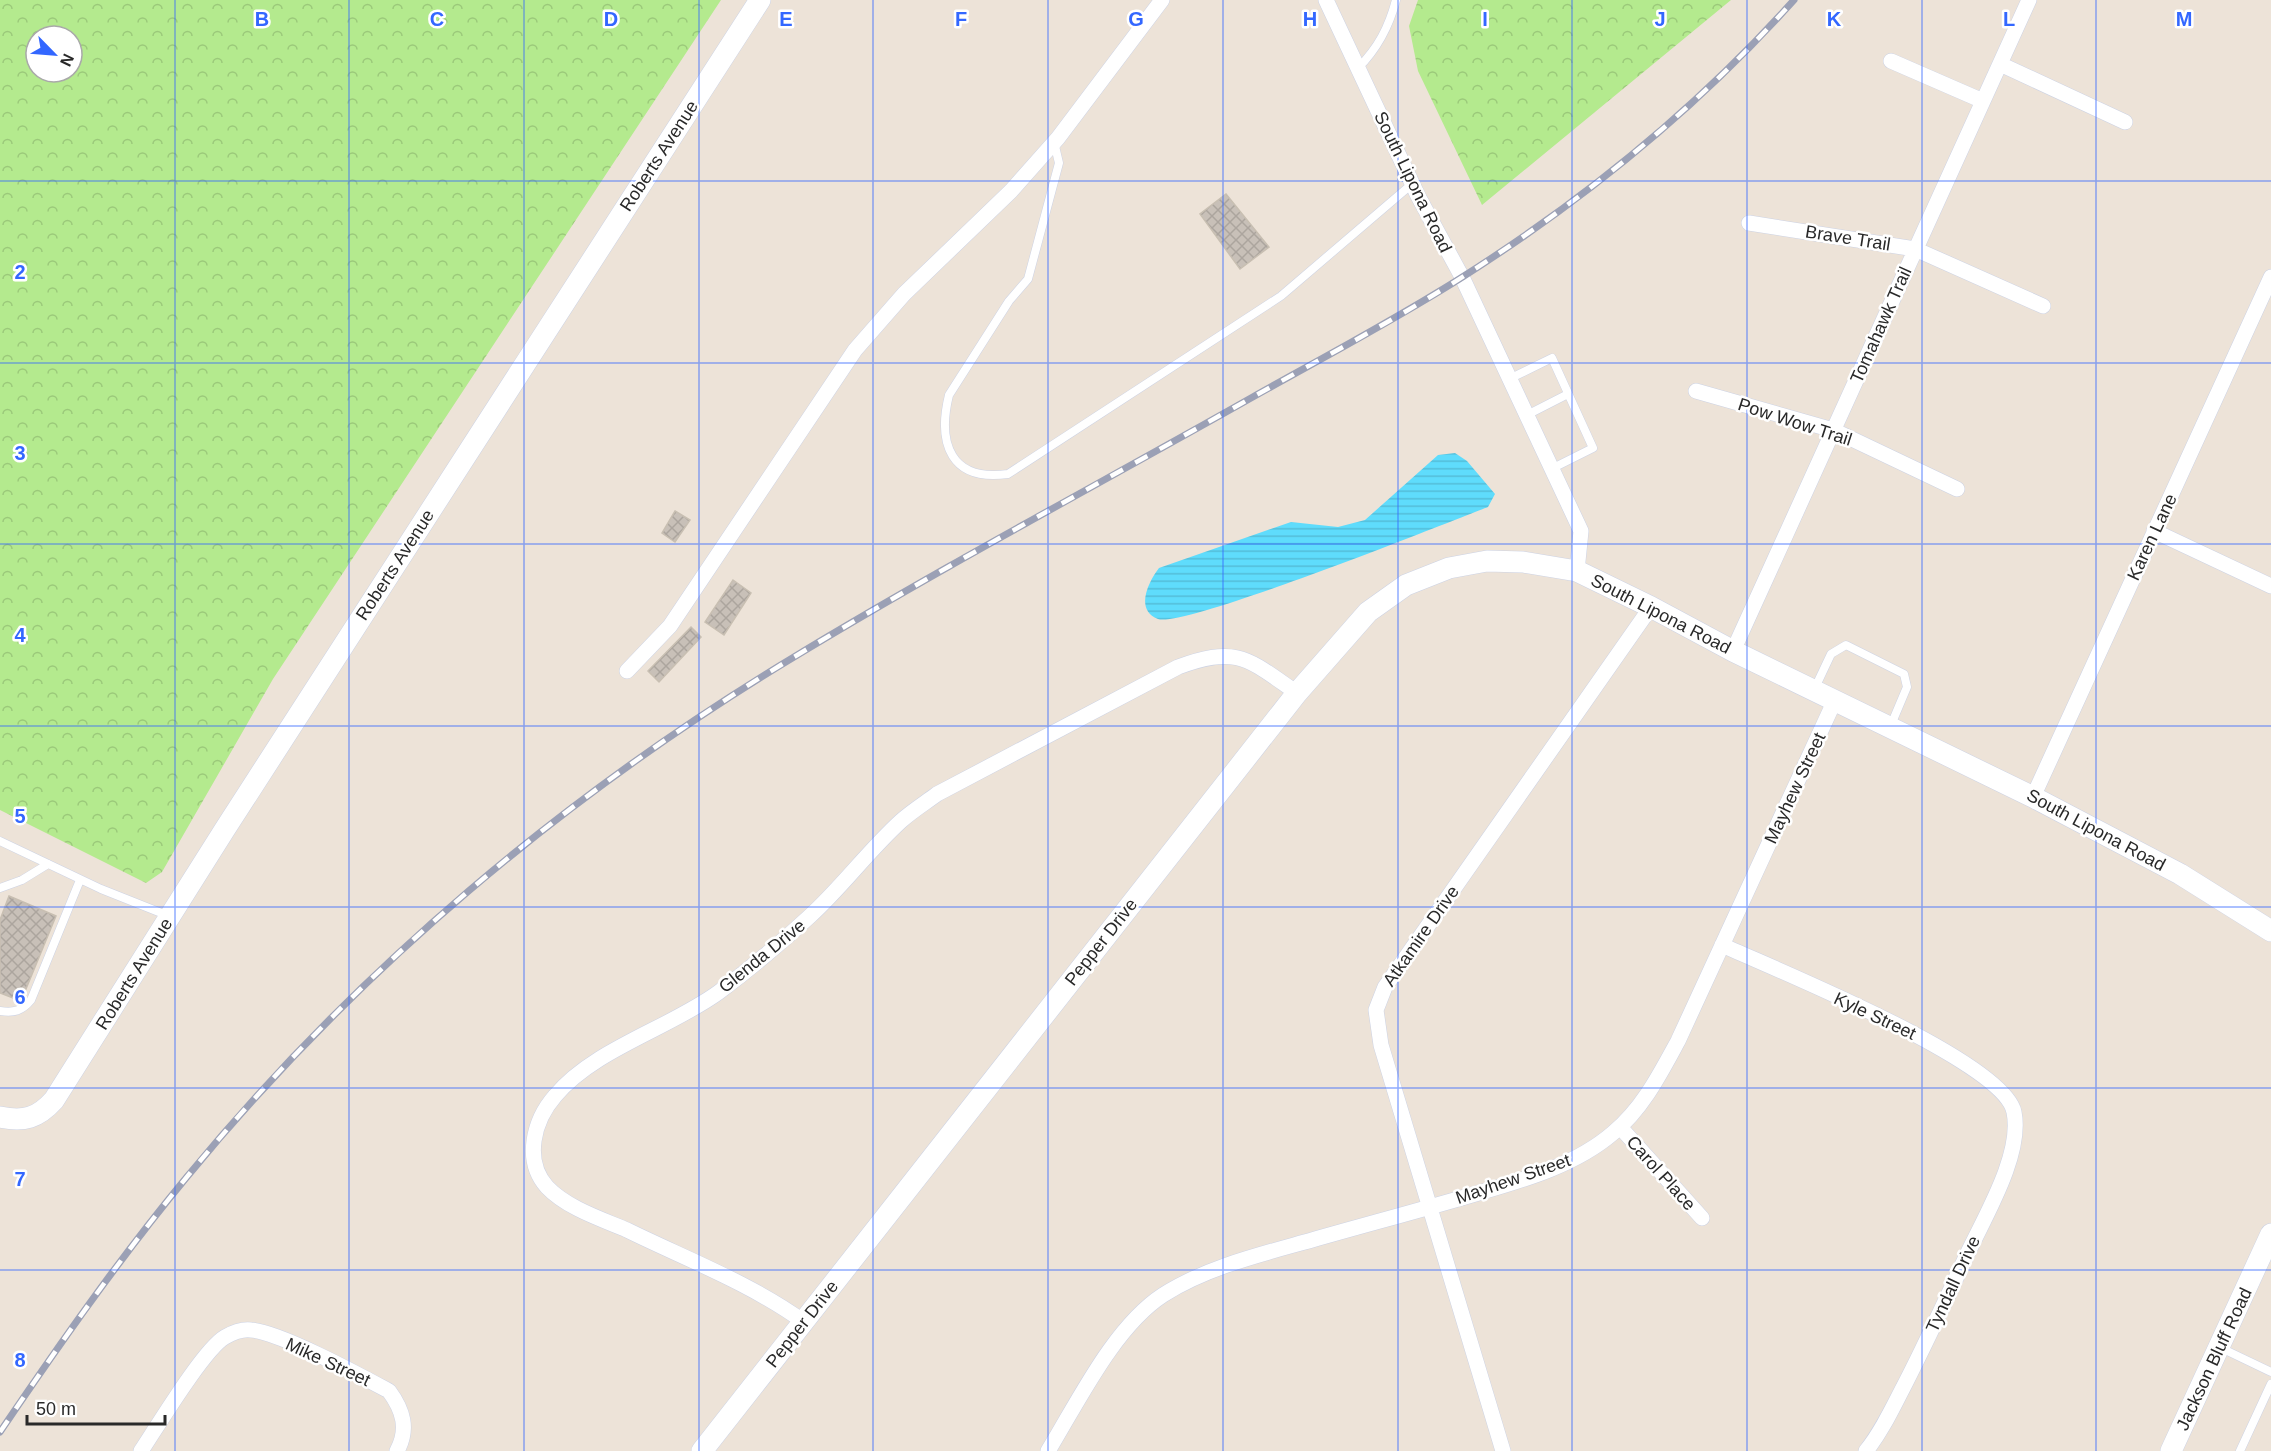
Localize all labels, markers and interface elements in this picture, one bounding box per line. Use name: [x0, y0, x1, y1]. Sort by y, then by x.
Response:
text: B: [255, 8, 269, 30]
text: C: [430, 8, 444, 30]
text: D: [604, 8, 618, 30]
text: E: [779, 8, 793, 30]
text: F: [955, 8, 967, 30]
text: G: [1128, 8, 1144, 30]
text: H: [1303, 8, 1317, 30]
text: I: [1482, 8, 1488, 30]
text: J: [1654, 8, 1666, 30]
text: K: [1827, 8, 1842, 30]
text: L: [2003, 8, 2015, 30]
text: M: [2176, 8, 2192, 30]
north arrow: [24, 24, 84, 84]
text: N: [57, 51, 77, 69]
street label: Roberts Avenue: [616, 97, 702, 215]
street label: South Lipona Road: [1370, 108, 1456, 256]
street label: Brave Trail: [1804, 221, 1892, 255]
text: 2: [14, 261, 26, 283]
street label: Tomahawk Trail: [1846, 264, 1916, 386]
street label: Pow Wow Trail: [1735, 394, 1855, 450]
text: 3: [14, 442, 26, 464]
street label: Karen Lane: [2123, 491, 2181, 583]
street label: Roberts Avenue: [352, 506, 438, 624]
street label: South Lipona Road: [1588, 570, 1734, 658]
text: 4: [14, 624, 26, 646]
street label: Mayhew Street: [1761, 729, 1829, 847]
street label: South Lipona Road: [2023, 785, 2169, 875]
text: 5: [14, 805, 26, 827]
street label: Atkamire Drive: [1379, 882, 1463, 990]
street label: Pepper Drive: [1061, 894, 1141, 990]
street label: Roberts Avenue: [92, 915, 176, 1033]
street label: Glenda Drive: [715, 915, 809, 997]
text: 6: [14, 986, 26, 1008]
street label: Kyle Street: [1831, 988, 1919, 1044]
street label: Carol Place: [1622, 1132, 1700, 1214]
street label: Mayhew Street: [1453, 1150, 1573, 1208]
text: 7: [14, 1168, 26, 1190]
street label: Tyndall Drive: [1922, 1233, 1984, 1335]
street label: Pepper Drive: [762, 1276, 842, 1372]
street label: Jackson Bluff Road: [2172, 1285, 2256, 1433]
street label: Mike Street: [283, 1334, 373, 1390]
text: 8: [14, 1349, 26, 1371]
scale bar: [27, 1388, 165, 1426]
text: 50 m: [36, 1399, 76, 1419]

